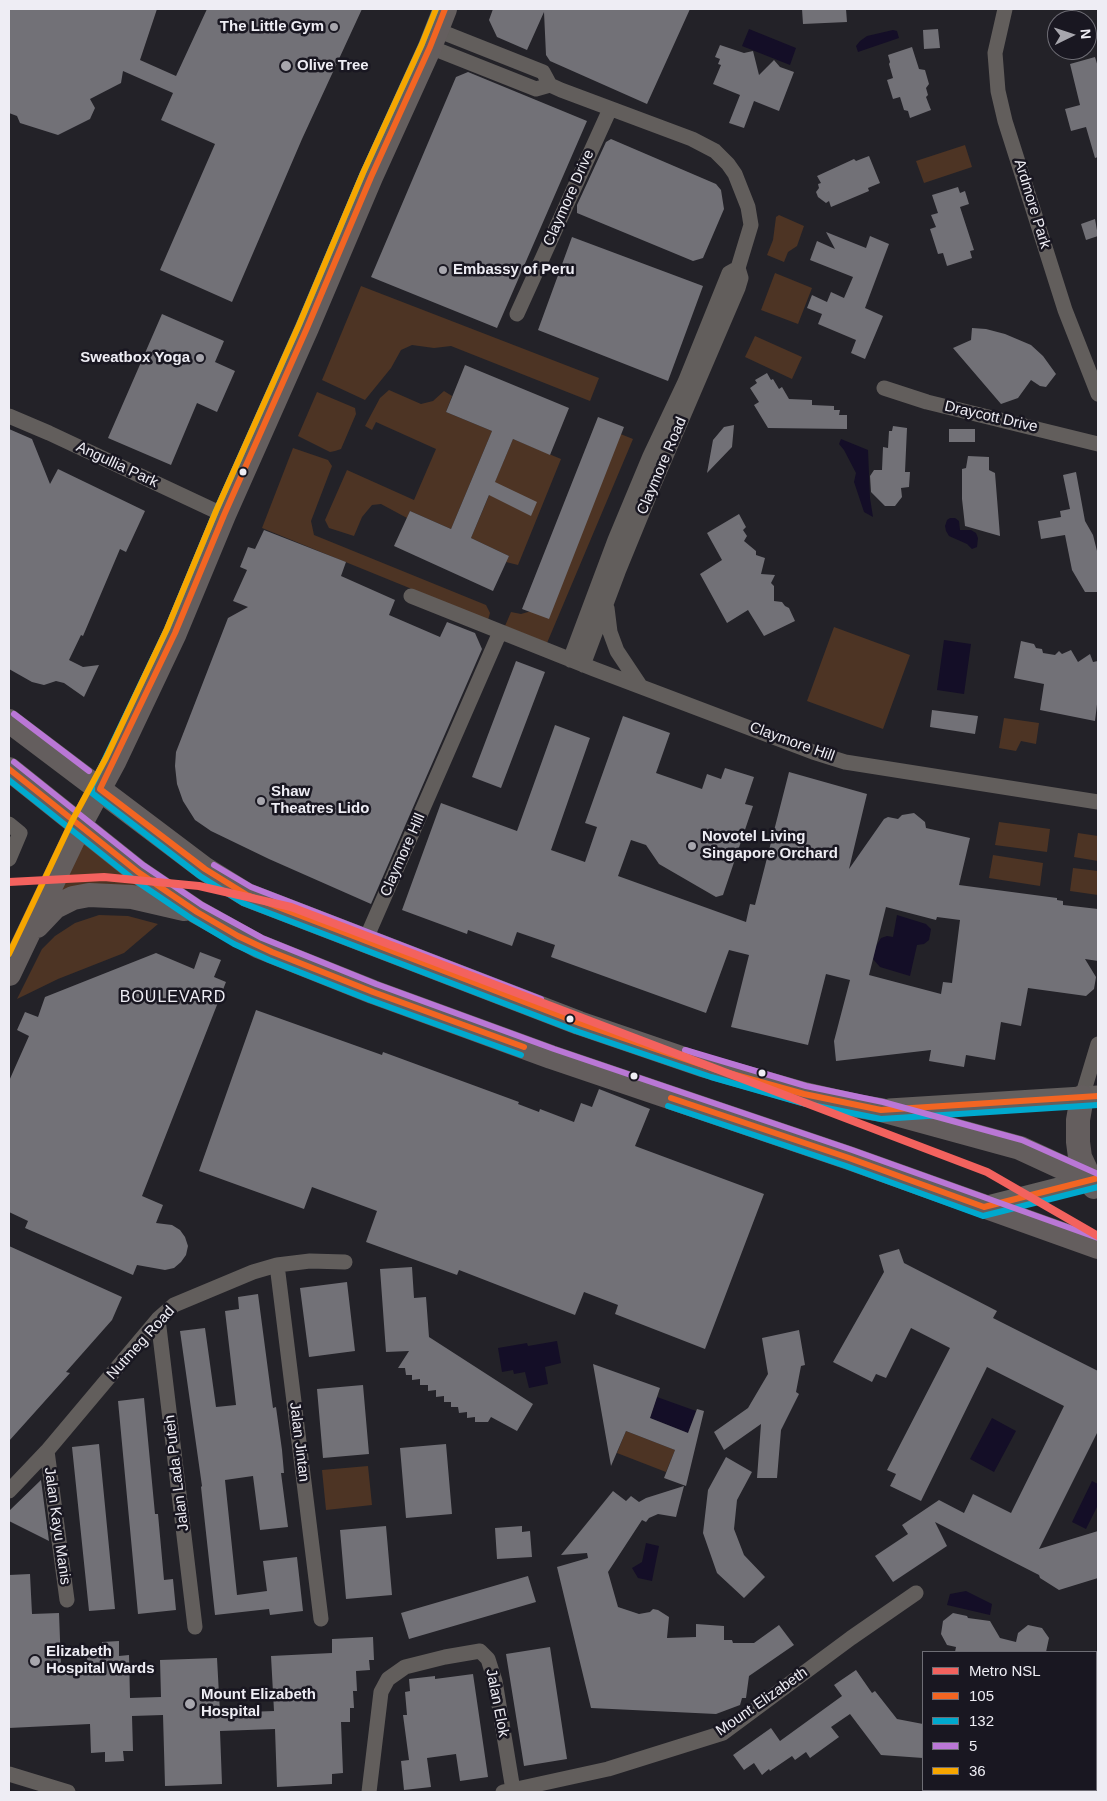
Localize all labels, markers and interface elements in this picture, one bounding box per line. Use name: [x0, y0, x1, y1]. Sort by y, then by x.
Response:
north arrow: [1047, 10, 1097, 60]
place label: The Little Gym: [220, 18, 324, 36]
marker: The Little Gym: [328, 21, 340, 33]
text: N: [1078, 28, 1094, 40]
place label: Olive Tree: [297, 57, 369, 75]
marker: Olive Tree: [279, 59, 293, 73]
street label: Claymore Drive: [540, 147, 598, 249]
street label: Ardmore Park: [1010, 157, 1054, 251]
place label: Embassy of Peru: [453, 261, 575, 279]
marker: Embassy of Peru: [437, 264, 449, 276]
place label: Sweatbox Yoga: [80, 349, 190, 367]
marker: Sweatbox Yoga: [194, 352, 206, 364]
street label: Draycott Drive: [943, 398, 1039, 436]
street label: Claymore Road: [633, 415, 691, 517]
street label: Angullia Park: [73, 438, 161, 492]
unlabelled marker: [238, 467, 248, 477]
street label: Claymore Hill: [747, 718, 837, 766]
place label: Shaw Theatres Lido: [271, 783, 369, 818]
marker: Shaw Theatres Lido: [255, 795, 267, 807]
street label: Claymore Hill: [377, 811, 429, 899]
place label: Novotel Living Singapore Orchard: [702, 828, 838, 863]
marker: Novotel Living Singapore Orchard: [686, 840, 698, 852]
district label: BOULEVARD: [119, 988, 227, 1008]
unlabelled marker: [565, 1014, 575, 1024]
unlabelled marker: [757, 1068, 767, 1078]
unlabelled marker: [629, 1071, 639, 1081]
street label: Nutmeg Road: [103, 1303, 179, 1383]
street label: Jalan Jintan: [285, 1401, 313, 1483]
street label: Jalan Lada Puteh: [161, 1414, 193, 1532]
street label: Jalan Kayu Manis: [40, 1466, 74, 1586]
place label: Elizabeth Hospital Wards: [46, 1643, 155, 1678]
legend: [922, 1651, 1097, 1791]
marker: Elizabeth Hospital Wards: [28, 1654, 42, 1668]
text: Metro NSL: [969, 1662, 1041, 1679]
street label: Mount Elizabeth: [713, 1664, 811, 1740]
street label: Jalan Elok: [482, 1667, 512, 1739]
place label: Mount Elizabeth Hospital: [201, 1686, 316, 1721]
text: 105: [969, 1687, 994, 1704]
marker: Mount Elizabeth Hospital: [183, 1697, 197, 1711]
text: 132: [969, 1712, 994, 1729]
text: 5: [969, 1737, 977, 1754]
text: 36: [969, 1762, 986, 1779]

